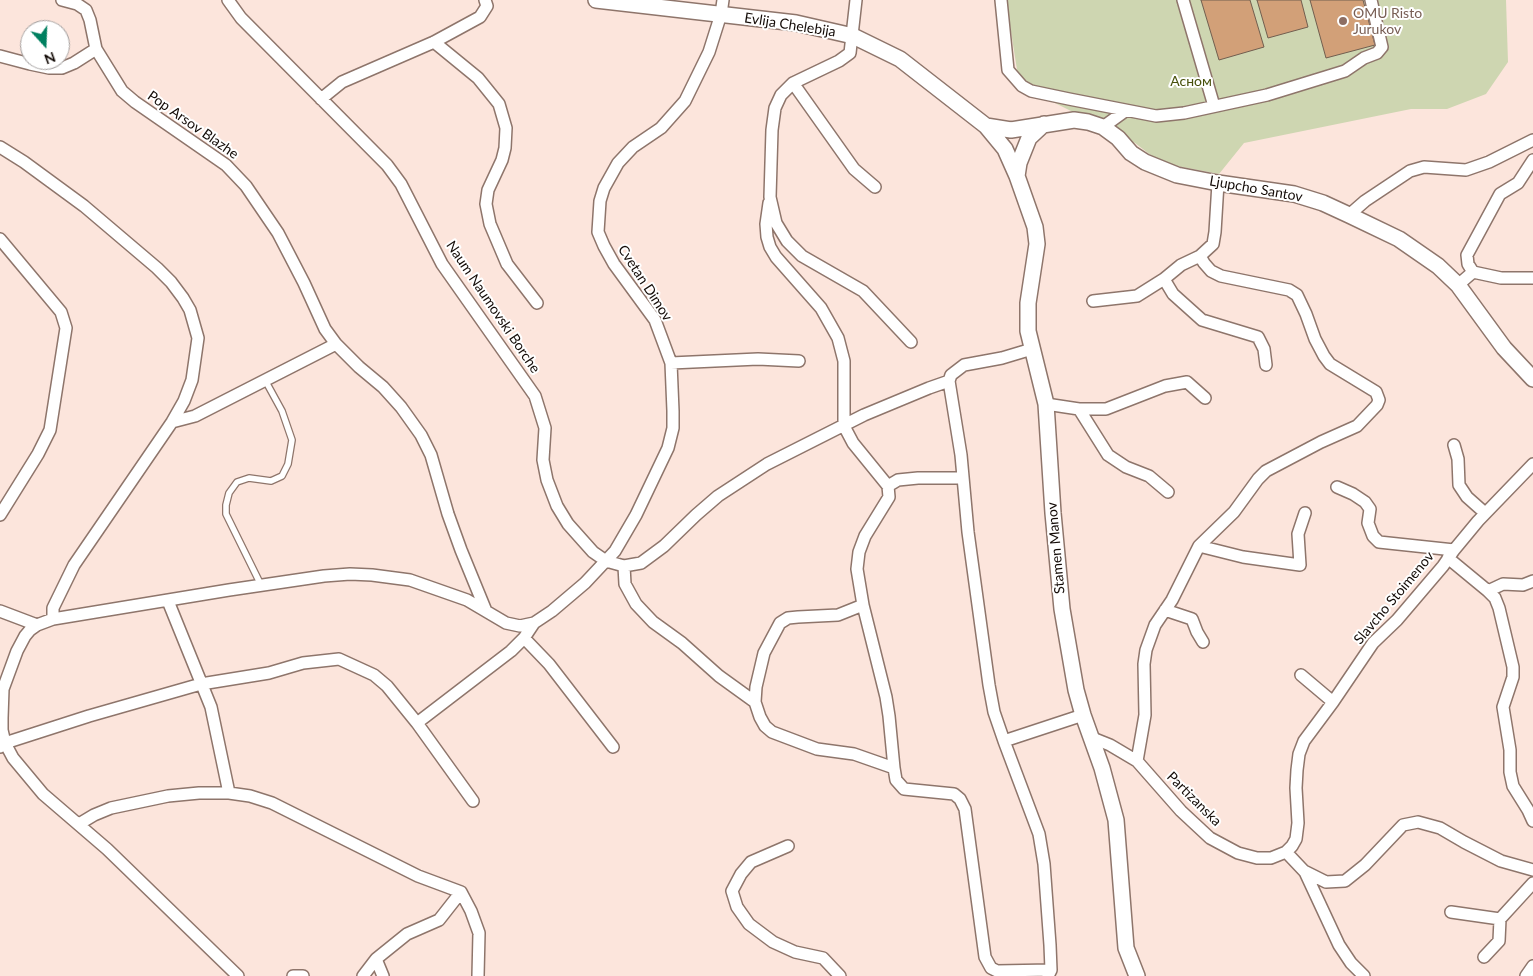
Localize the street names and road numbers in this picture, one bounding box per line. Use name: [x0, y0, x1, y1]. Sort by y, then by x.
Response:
street label: Evlija Chelebija: [743, 9, 837, 41]
street label: Pop Arsov Blazhe: [144, 87, 242, 163]
street label: Ljupcho Santov: [1208, 173, 1304, 205]
street label: Naum Naumovski Borche: [443, 238, 543, 376]
street label: Cvetan Dimov: [614, 242, 676, 324]
street label: Stamen Manov: [1044, 501, 1068, 595]
street label: Slavcho Stoimenov: [1350, 548, 1438, 648]
street label: Partizanska: [1163, 768, 1225, 830]

